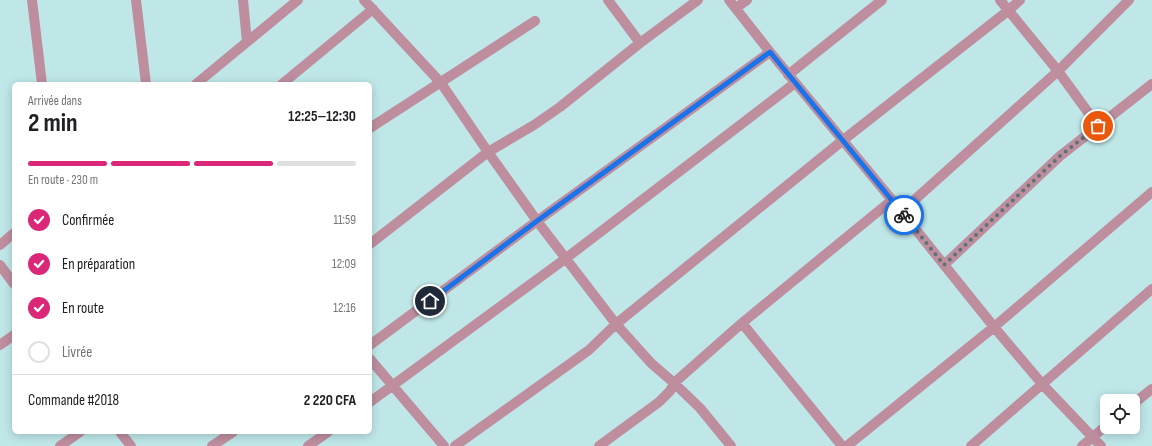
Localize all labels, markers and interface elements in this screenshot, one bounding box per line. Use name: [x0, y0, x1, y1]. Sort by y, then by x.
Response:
text: Arrivée dans: [28, 93, 82, 109]
text: 12:25–12:30: [288, 107, 356, 126]
text: 2 min: [28, 108, 78, 139]
pin: [1081, 109, 1115, 143]
icon: bag: [1087, 115, 1109, 137]
text: En route · 230 m: [28, 172, 98, 188]
courier: [884, 195, 924, 235]
icon: bike: [893, 204, 915, 226]
icon: check: [28, 209, 50, 231]
text: Confirmée: [62, 211, 114, 230]
text: 11:59: [333, 212, 356, 228]
icon: check: [28, 253, 50, 275]
text: En préparation: [62, 255, 135, 274]
text: 12:09: [332, 256, 356, 272]
pin: [413, 284, 447, 318]
icon: home: [419, 290, 441, 312]
icon: check: [28, 297, 50, 319]
text: En route: [62, 299, 104, 318]
text: 12:16: [333, 300, 356, 316]
text: Livrée: [62, 343, 92, 362]
text: Commande #2018: [28, 391, 119, 410]
text: 2 220 CFA: [304, 391, 356, 410]
map controls: [1100, 394, 1140, 434]
button: locate: [1100, 394, 1140, 434]

